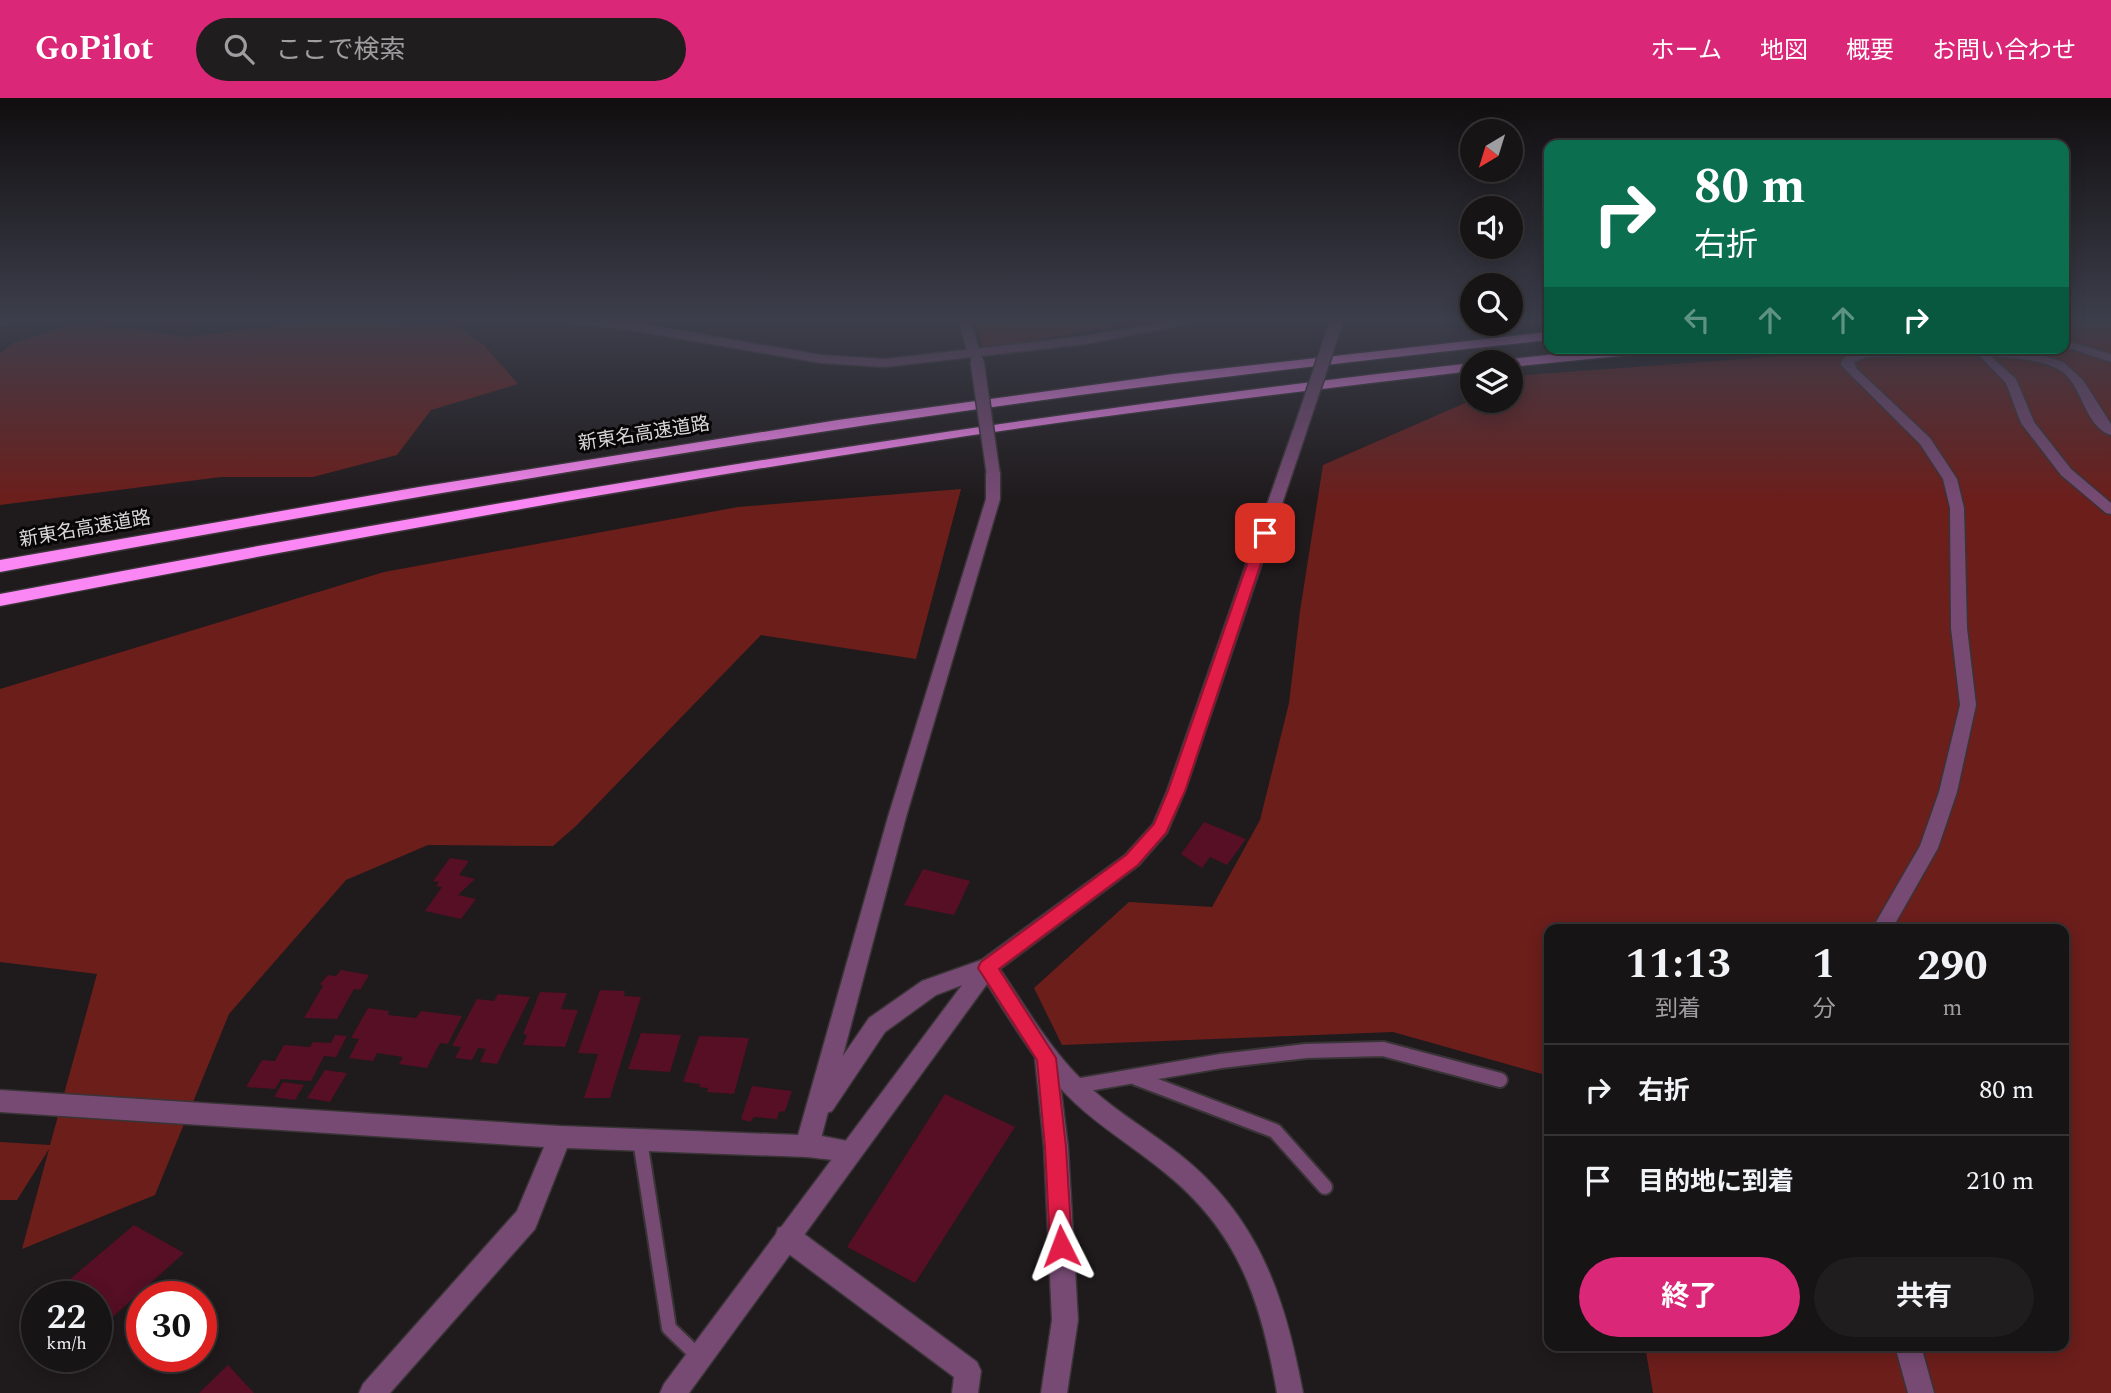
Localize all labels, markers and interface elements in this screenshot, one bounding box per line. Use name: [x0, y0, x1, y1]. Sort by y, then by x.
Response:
search box: [196, 18, 686, 81]
text: GoPilot: [35, 24, 154, 74]
icon: search: [220, 30, 258, 68]
text: ここで検索: [276, 30, 406, 70]
text: ホーム: [1651, 33, 1722, 69]
text: 地図: [1760, 33, 1808, 69]
text: 概要: [1846, 33, 1894, 69]
text: お問い合わせ: [1932, 33, 2076, 69]
north arrow: [1460, 119, 1522, 182]
map controls: [1460, 119, 1523, 413]
text: 80 m: [1694, 150, 1805, 225]
icon: right: [1579, 168, 1670, 259]
button: sound: [1460, 196, 1523, 259]
text: 右折: [1694, 221, 1758, 270]
button: search: [1460, 273, 1523, 336]
icon: left: [1678, 301, 1716, 339]
icon: ahead: [1751, 301, 1789, 339]
icon: ahead: [1824, 301, 1862, 339]
icon: right: [1897, 301, 1935, 339]
button: layers: [1460, 350, 1523, 413]
street label: 新東名高速道路: [576, 409, 712, 459]
street label: 新東名高速道路: [17, 503, 153, 555]
pin: [1235, 503, 1295, 563]
icon: arrive: [1246, 514, 1284, 552]
text: 11:13: [1625, 933, 1731, 996]
text: 1: [1812, 933, 1836, 996]
text: 290: [1917, 935, 1988, 998]
text: m: [1942, 991, 1962, 1026]
text: 到着: [1655, 992, 1701, 1027]
text: 分: [1812, 992, 1835, 1027]
text: 80 m: [1979, 1070, 2034, 1110]
icon: right: [1579, 1071, 1617, 1109]
text: 右折: [1638, 1071, 1690, 1111]
text: 210 m: [1966, 1161, 2034, 1201]
icon: arrive: [1579, 1162, 1617, 1200]
text: 目的地に到着: [1638, 1162, 1794, 1202]
position arrow: [1024, 1209, 1098, 1283]
button: 終了: [1579, 1257, 1800, 1337]
button: 共有: [1814, 1257, 2034, 1337]
speed limit sign: 30: [126, 1281, 217, 1372]
text: 22: [47, 1291, 86, 1344]
text: km/h: [46, 1330, 87, 1357]

